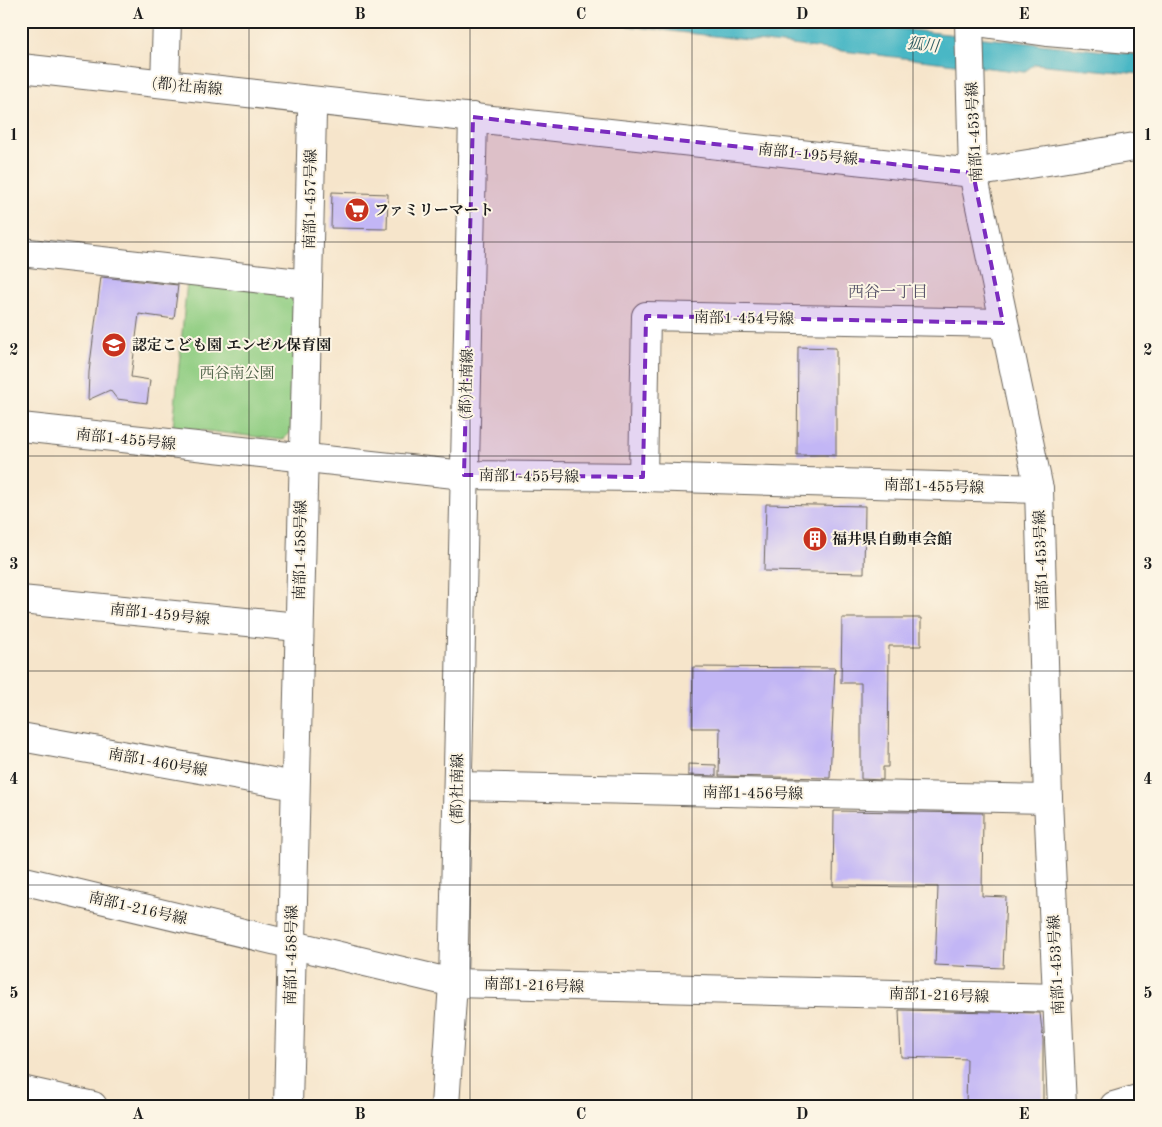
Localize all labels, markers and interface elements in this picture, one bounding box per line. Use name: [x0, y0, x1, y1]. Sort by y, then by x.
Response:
text: A: [132, 7, 144, 23]
text: B: [354, 7, 366, 23]
text: C: [576, 7, 586, 23]
text: D: [796, 7, 808, 23]
text: E: [1018, 7, 1030, 23]
water label: 狐川: [906, 34, 942, 56]
street label: (都)社南線: [151, 74, 223, 99]
street label: 南部1-453号線: [963, 81, 986, 183]
text: 1: [9, 128, 19, 144]
text: 1: [1143, 128, 1153, 144]
street label: 南部1-195号線: [757, 141, 859, 168]
street label: 南部1-457号線: [301, 149, 320, 249]
supermarket icon: ファミリーマート: [344, 197, 370, 223]
place label: ファミリーマート: [374, 203, 494, 219]
district label: 西谷一丁目: [848, 283, 928, 301]
street label: 南部1-454号線: [694, 309, 794, 328]
school or university icon: 認定こども園 エンゼル保育園: [101, 332, 127, 358]
place label: 認定こども園 エンゼル保育園: [132, 337, 331, 354]
text: 2: [9, 343, 19, 359]
text: 2: [1143, 343, 1153, 359]
street label: (都)社南線: [457, 348, 476, 420]
park label: 西谷南公園: [199, 365, 275, 382]
street label: 南部1-455号線: [75, 426, 177, 453]
street label: 南部1-455号線: [479, 467, 579, 486]
street label: 南部1-455号線: [884, 476, 984, 497]
street label: 南部1-458号線: [291, 500, 310, 600]
street label: 南部1-453号線: [1031, 510, 1052, 610]
building icon: 福井県自動車会館: [802, 526, 828, 552]
place label: 福井県自動車会館: [832, 531, 952, 548]
text: 3: [9, 557, 19, 573]
text: 3: [1143, 557, 1153, 573]
street label: 南部1-459号線: [109, 601, 211, 628]
street label: 南部1-460号線: [107, 745, 209, 780]
street label: (都)社南線: [448, 753, 467, 825]
text: 4: [9, 772, 19, 788]
text: 4: [1143, 772, 1153, 788]
street label: 南部1-456号線: [703, 784, 803, 803]
street label: 南部1-216号線: [87, 889, 189, 928]
street label: 南部1-458号線: [282, 905, 301, 1005]
street label: 南部1-453号線: [1045, 914, 1068, 1016]
street label: 南部1-216号線: [484, 975, 584, 996]
street label: 南部1-216号線: [889, 985, 989, 1006]
text: 5: [9, 986, 19, 1002]
text: 5: [1143, 986, 1153, 1002]
text: A: [132, 1107, 144, 1123]
text: B: [354, 1107, 366, 1123]
text: C: [576, 1107, 586, 1123]
text: D: [796, 1107, 808, 1123]
text: E: [1018, 1107, 1030, 1123]

